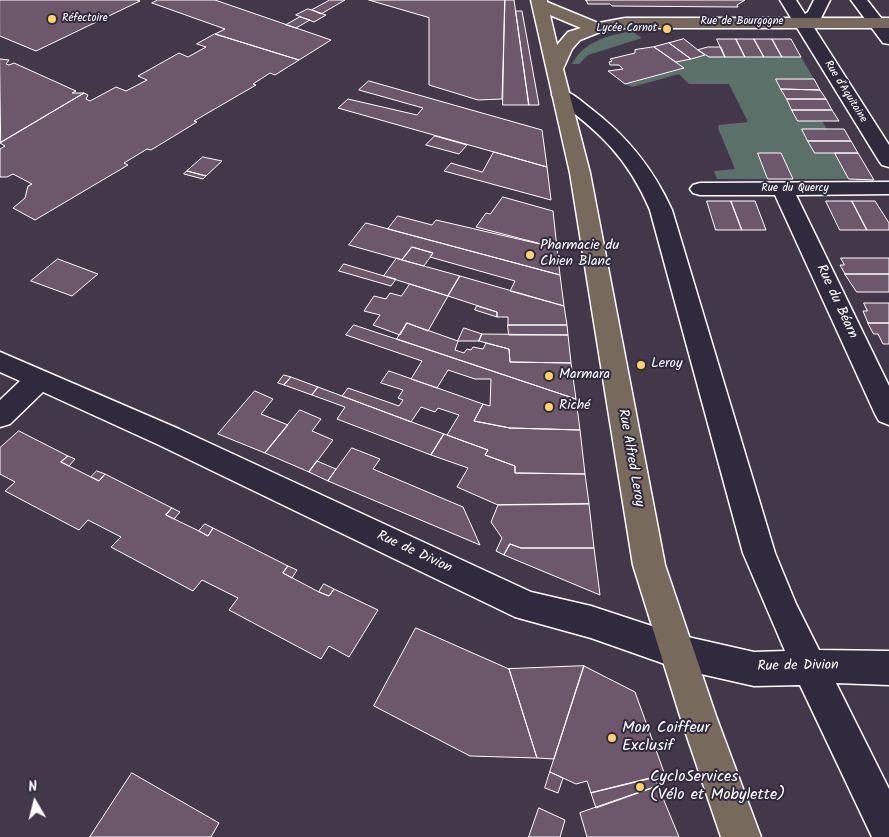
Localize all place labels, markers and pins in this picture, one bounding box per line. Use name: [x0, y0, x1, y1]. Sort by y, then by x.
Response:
place label: Réfectoire: [62, 12, 108, 26]
marker: Réfectoire: [46, 13, 58, 25]
place label: Lycée Carnot: [596, 22, 657, 36]
marker: Lycée Carnot: [661, 23, 673, 35]
place label: Pharmacie du Chien Blanc: [540, 239, 619, 272]
marker: Pharmacie du Chien Blanc: [524, 249, 536, 261]
place label: Leroy: [651, 357, 682, 373]
marker: Leroy: [635, 359, 647, 371]
place label: Marmara: [559, 368, 610, 384]
marker: Marmara: [543, 370, 555, 382]
place label: Riché: [559, 399, 590, 415]
marker: Riché: [543, 401, 555, 413]
place label: Mon Coiffeur Exclusif: [622, 719, 710, 757]
marker: Mon Coiffeur Exclusif: [606, 732, 618, 744]
place label: CycloServices (Vélo et Mobylette): [650, 768, 785, 806]
marker: CycloServices (Vélo et Mobylette): [634, 781, 646, 793]

